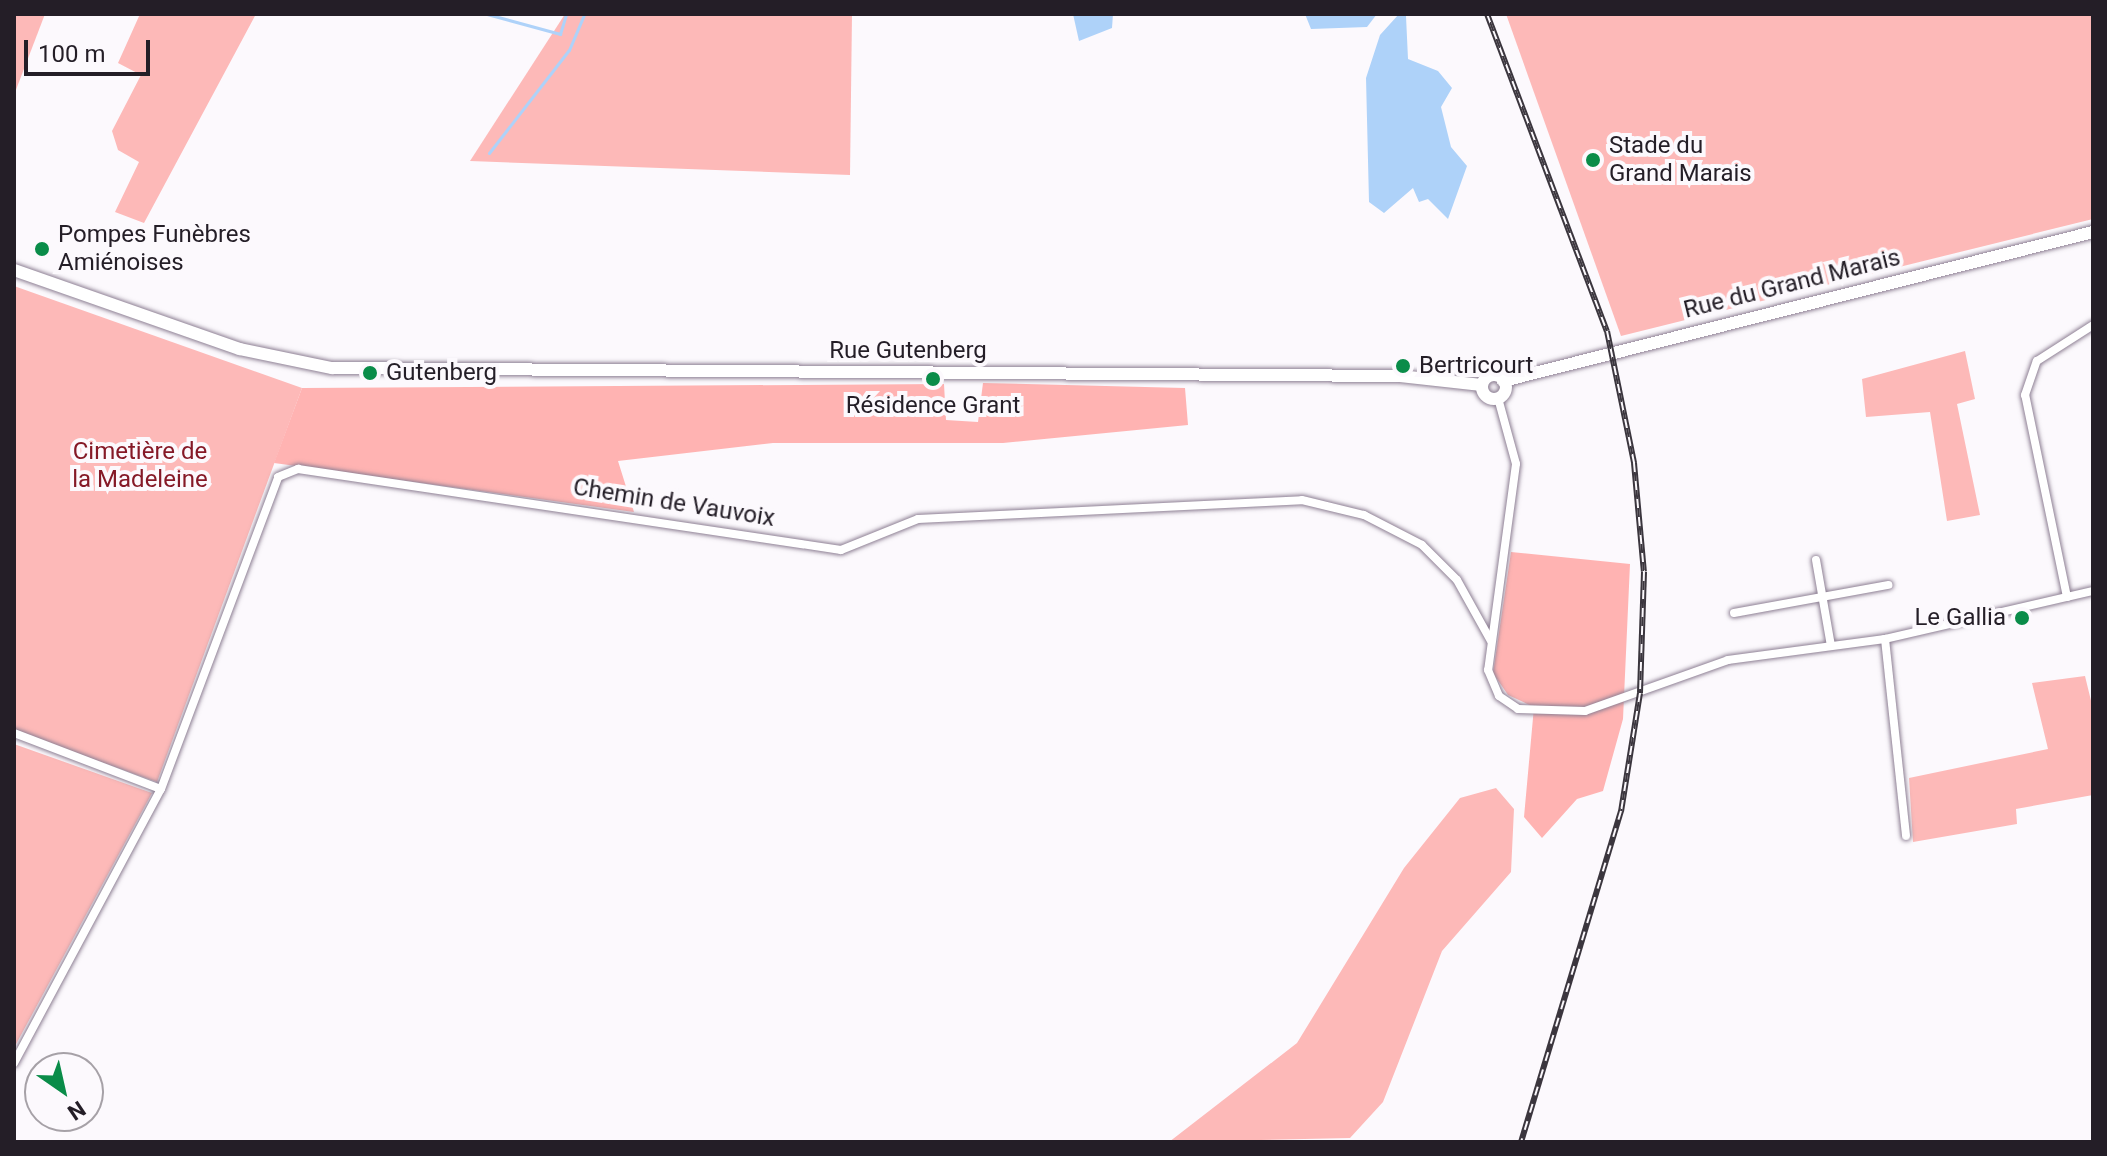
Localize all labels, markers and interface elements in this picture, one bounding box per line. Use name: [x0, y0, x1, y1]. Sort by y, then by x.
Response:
scale bar: [28, 24, 154, 74]
text: 100 m: [38, 40, 105, 68]
place label: Stade du Grand Marais: [1609, 132, 1752, 188]
marker: Stade du Grand Marais: [1584, 151, 1602, 169]
place label: Pompes Funèbres Amiénoises: [58, 221, 251, 277]
marker: Pompes Funèbres Amiénoises: [33, 240, 51, 258]
street label: Rue du Grand Marais: [1681, 243, 1903, 325]
street label: Rue Gutenberg: [829, 337, 987, 365]
place label: Bertricourt: [1419, 352, 1533, 380]
marker: Bertricourt: [1394, 357, 1412, 375]
place label: Gutenberg: [386, 359, 497, 387]
marker: Gutenberg: [361, 364, 379, 382]
marker: Résidence Grant: [924, 370, 942, 388]
place label: Résidence Grant: [846, 392, 1020, 420]
park label: Cimetière de la Madeleine: [72, 438, 208, 494]
street label: Chemin de Vauvoix: [571, 473, 777, 533]
place label: Le Gallia: [1914, 604, 2006, 632]
marker: Le Gallia: [2013, 609, 2031, 627]
north arrow: [24, 1052, 104, 1132]
text: N: [63, 1096, 90, 1125]

